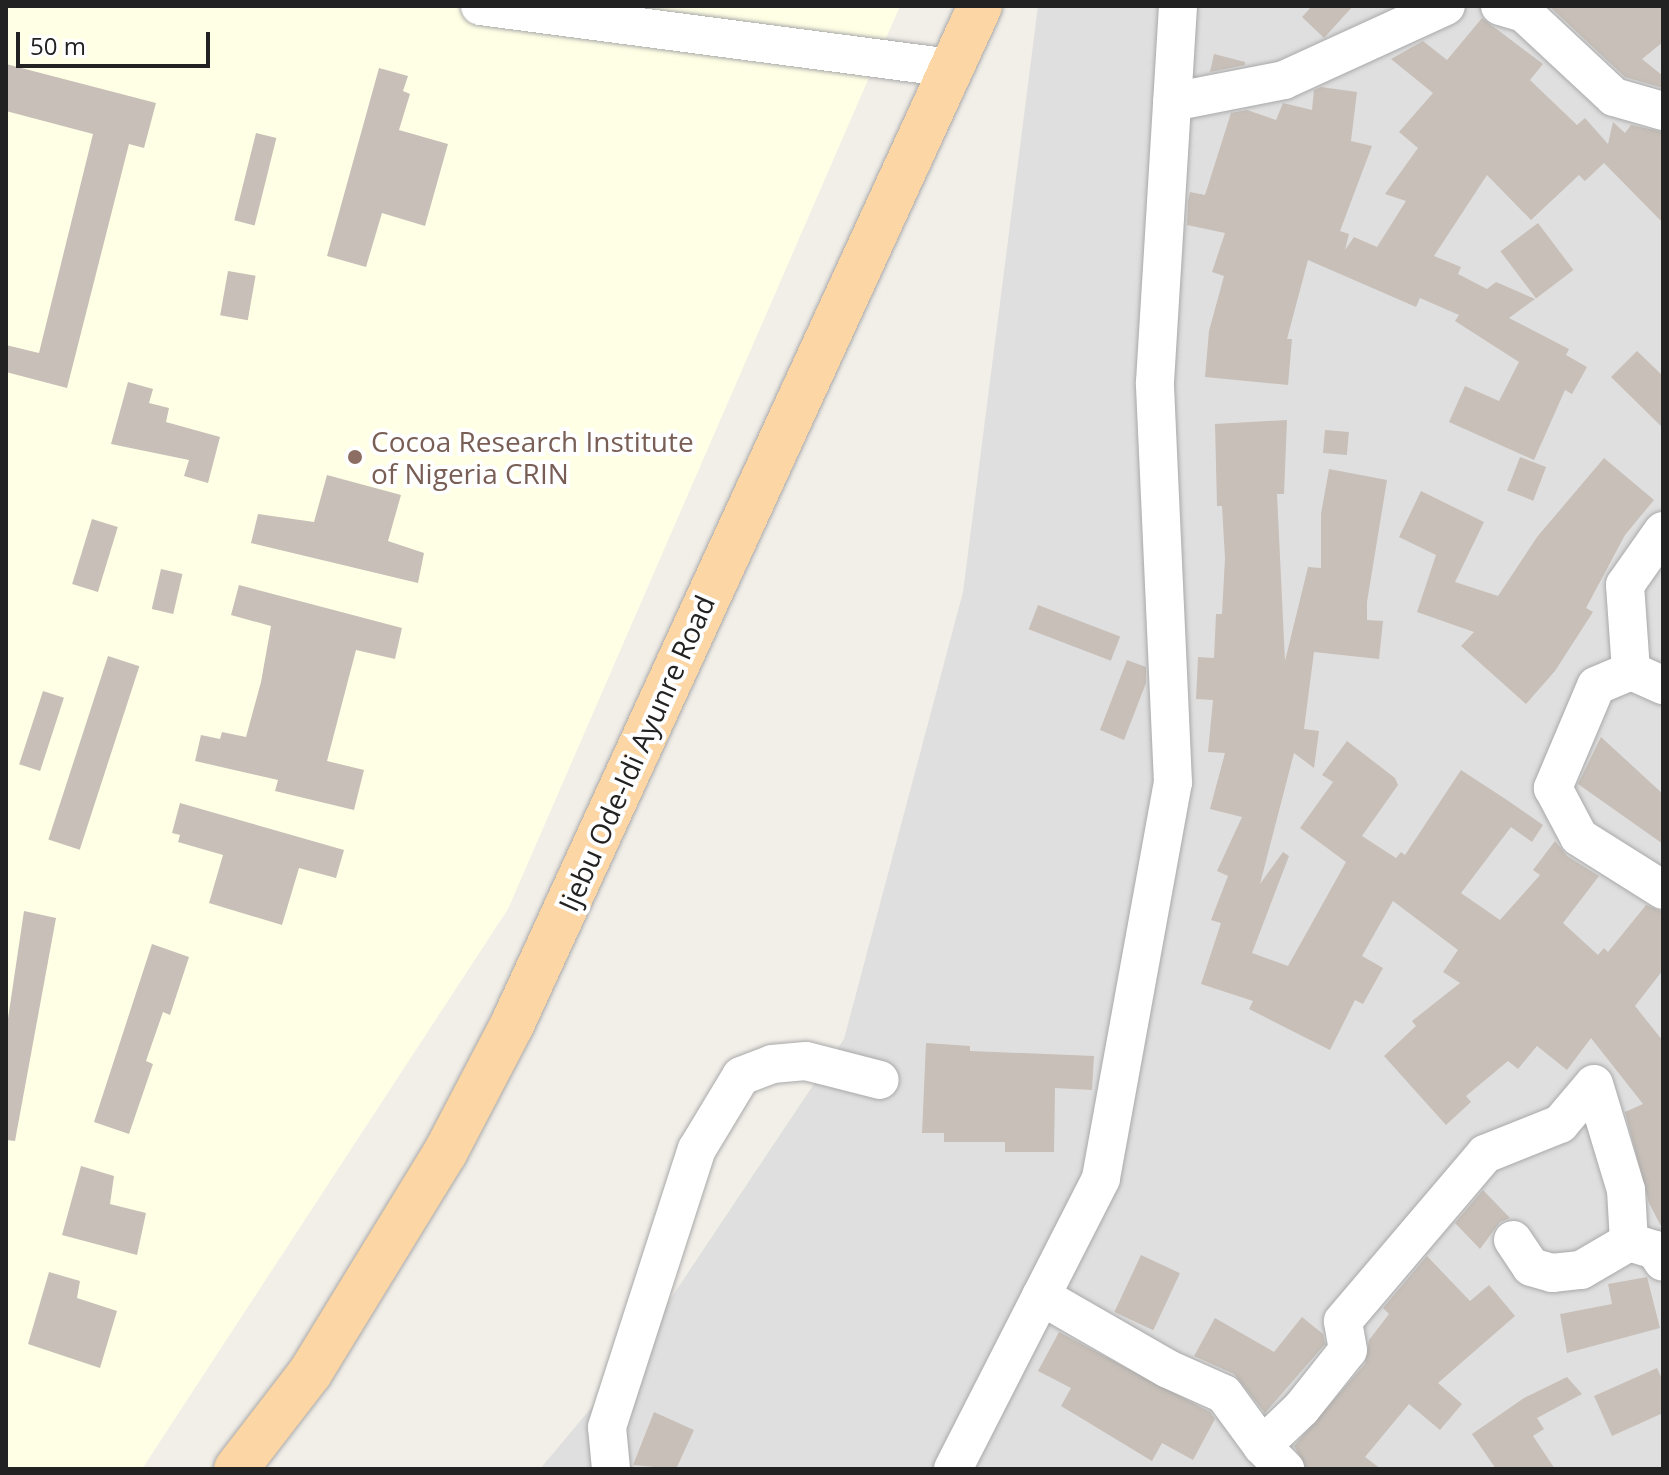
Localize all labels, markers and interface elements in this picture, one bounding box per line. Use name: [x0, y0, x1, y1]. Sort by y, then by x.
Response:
scale bar: [20, 16, 214, 66]
text: 50 m: [30, 29, 86, 62]
place label: Cocoa Research Institute of Nigeria CRIN: [371, 424, 694, 490]
marker: Cocoa Research Institute of Nigeria CRIN: [346, 448, 364, 466]
street label: Ijebu Ode-Idi Ayunre Road: [551, 590, 721, 916]

